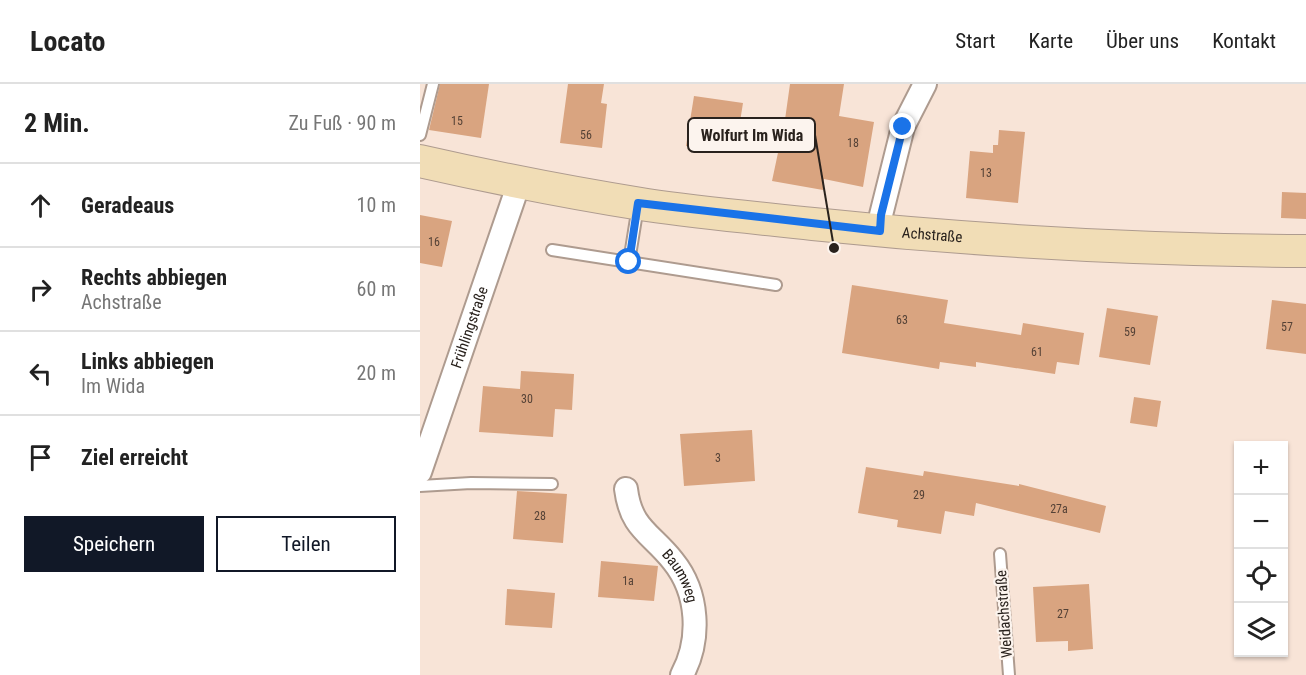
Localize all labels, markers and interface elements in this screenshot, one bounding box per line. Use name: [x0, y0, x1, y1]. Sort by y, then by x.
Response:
text: Locato: [30, 25, 106, 58]
text: Start: [955, 29, 996, 53]
text: Karte: [1029, 29, 1073, 53]
text: Über uns: [1106, 29, 1179, 53]
text: Kontakt: [1212, 29, 1276, 53]
text: 2 Min.: [24, 108, 90, 138]
text: Zu Fuß · 90 m: [289, 111, 396, 135]
route end: [889, 113, 915, 139]
house number: 15: [451, 114, 463, 128]
callout: Wolfurt Im Wida: [688, 118, 815, 152]
text: Wolfurt Im Wida: [701, 126, 804, 145]
house number: 56: [580, 128, 592, 142]
house number: 18: [847, 136, 859, 150]
house number: 13: [980, 166, 992, 180]
icon: ahead: [24, 189, 57, 222]
text: Geradeaus: [81, 193, 174, 218]
text: 10 m: [357, 193, 396, 217]
street label: Achstraße: [901, 223, 963, 246]
house number: 16: [428, 235, 440, 249]
route start: [615, 248, 641, 274]
text: Rechts abbiegen: [81, 265, 227, 290]
icon: right: [24, 273, 57, 306]
text: 60 m: [357, 277, 396, 301]
street label: Frühlingstraße: [447, 284, 492, 371]
text: Achstraße: [81, 290, 162, 314]
house number: 63: [896, 313, 908, 327]
house number: 57: [1281, 320, 1293, 334]
house number: 59: [1124, 325, 1136, 339]
house number: 61: [1031, 345, 1043, 359]
text: Links abbiegen: [81, 349, 214, 374]
icon: left: [24, 357, 57, 390]
text: 20 m: [357, 361, 396, 385]
text: Im Wida: [81, 374, 145, 398]
house number: 30: [521, 392, 533, 406]
icon: arrive: [24, 441, 57, 474]
map controls: [1234, 441, 1288, 657]
button: +: [1234, 441, 1288, 495]
text: Ziel erreicht: [81, 445, 188, 470]
house number: 3: [715, 451, 721, 465]
house number: 29: [913, 488, 925, 502]
button: −: [1234, 495, 1288, 549]
house number: 27a: [1050, 502, 1068, 516]
house number: 28: [534, 509, 546, 523]
button: Speichern: [24, 516, 204, 572]
button: Teilen: [216, 516, 396, 572]
street label: Baumweg: [658, 546, 701, 604]
button: locate: [1234, 549, 1288, 603]
street label: Weidachstraße: [992, 569, 1016, 659]
house number: 1a: [622, 574, 634, 588]
button: layers: [1234, 603, 1288, 657]
house number: 27: [1057, 607, 1069, 621]

